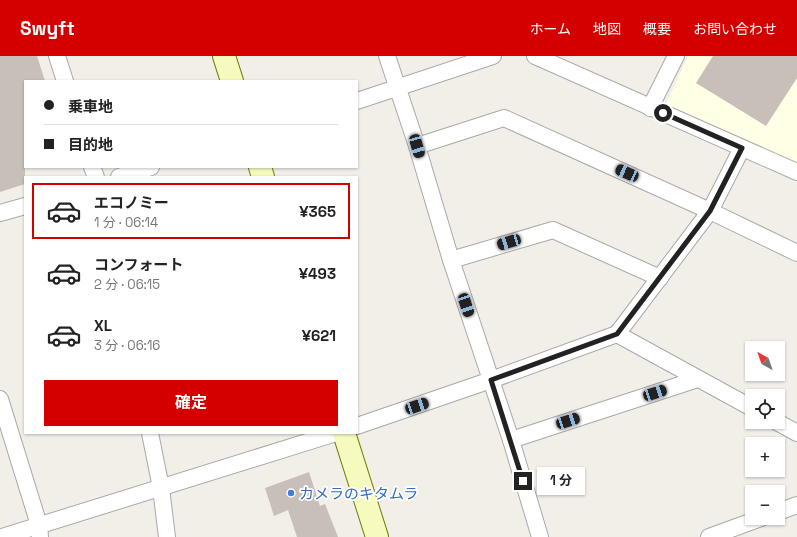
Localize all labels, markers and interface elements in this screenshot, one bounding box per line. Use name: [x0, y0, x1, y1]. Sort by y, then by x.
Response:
text: Swyft: [20, 16, 75, 41]
text: ホーム: [529, 20, 571, 38]
text: 地図: [593, 20, 621, 38]
text: 概要: [643, 20, 671, 38]
text: お問い合わせ: [693, 20, 777, 38]
text: 乗車地: [68, 97, 113, 116]
route start: [654, 104, 672, 122]
car: [408, 133, 426, 159]
text: 目的地: [68, 135, 113, 154]
car: [614, 163, 640, 183]
icon: car: [46, 193, 82, 229]
text: エコノミー: [94, 193, 169, 212]
text: ¥365: [299, 202, 336, 221]
text: 1 分 · 06:14: [94, 214, 158, 231]
car: [496, 233, 522, 251]
icon: car: [46, 255, 82, 291]
text: コンフォート: [94, 255, 184, 274]
text: ¥493: [299, 264, 336, 283]
text: 2 分 · 06:15: [94, 276, 160, 293]
car: [457, 292, 475, 318]
text: XL: [94, 316, 112, 335]
icon: car: [46, 317, 82, 353]
text: ¥621: [302, 326, 336, 345]
text: 3 分 · 06:16: [94, 337, 160, 354]
north arrow: [745, 341, 785, 381]
map controls: [745, 341, 785, 525]
button: 確定: [44, 380, 338, 426]
car: [642, 384, 668, 402]
button: locate: [745, 389, 785, 429]
car: [404, 396, 430, 416]
car: [555, 412, 581, 430]
button: +: [745, 437, 785, 477]
callout: 1 分: [537, 467, 585, 495]
route end: [514, 472, 532, 490]
text: 1 分: [550, 472, 572, 489]
place label: カメラのキタムラ: [299, 484, 418, 503]
button: −: [745, 485, 785, 525]
marker: カメラのキタムラ: [286, 488, 296, 498]

